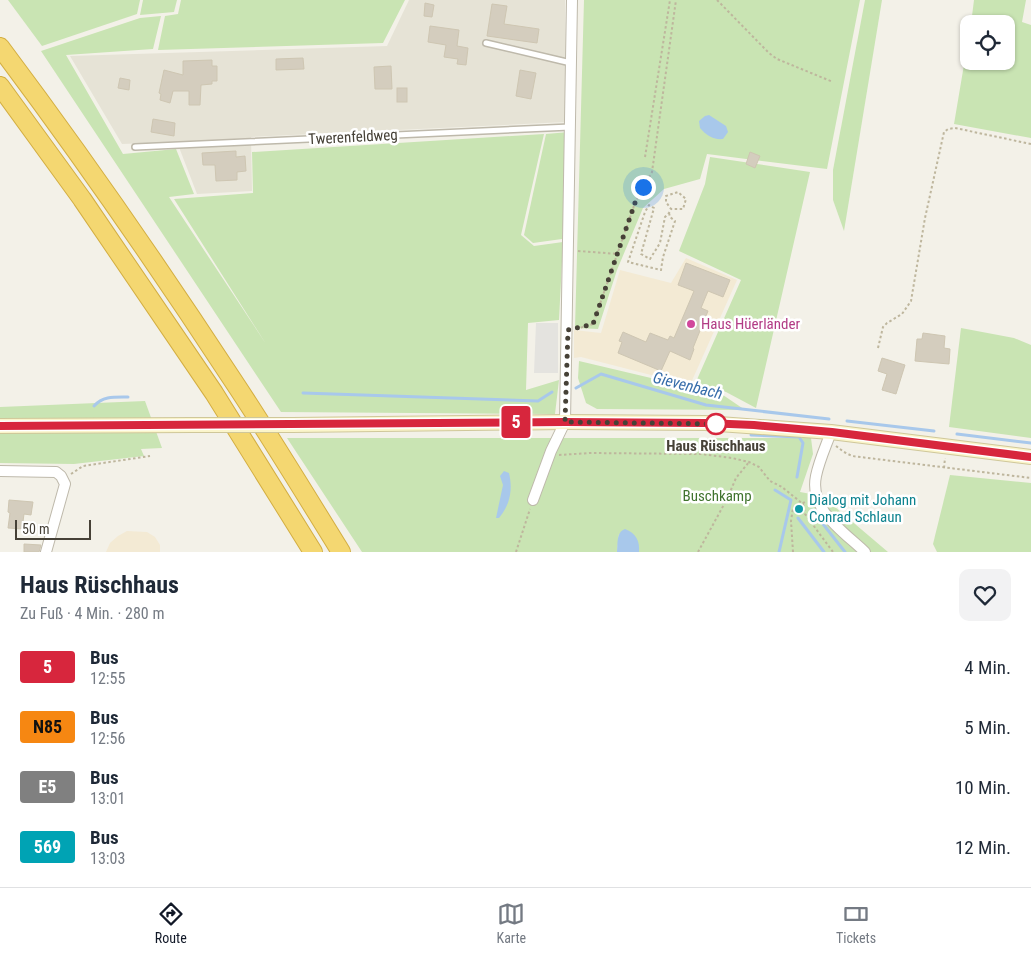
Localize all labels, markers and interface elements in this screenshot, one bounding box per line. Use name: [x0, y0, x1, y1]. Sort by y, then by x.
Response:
map controls: [960, 15, 1015, 70]
button: locate: [960, 15, 1015, 70]
street label: Twerenfeldweg: [308, 126, 398, 148]
your location: [631, 175, 656, 200]
place label: Haus Hüerländer: [701, 315, 801, 333]
marker: Haus Hüerländer: [685, 318, 697, 330]
water label: Gievenbach: [651, 368, 725, 403]
line badge: 5: [500, 406, 532, 438]
text: 5: [511, 411, 521, 432]
marker: Haus Rüschhaus: [705, 413, 727, 435]
place label: Haus Rüschhaus: [666, 437, 766, 455]
park label: Buschkamp: [682, 487, 752, 505]
place label: Dialog mit Johann Conrad Schlaun: [809, 491, 916, 526]
marker: Dialog mit Johann Conrad Schlaun: [793, 503, 805, 515]
scale bar: [15, 517, 91, 540]
text: 50 m: [22, 521, 50, 537]
button: heart: [959, 569, 1011, 621]
text: Haus Rüschhaus: [20, 571, 179, 599]
text: Zu Fuß · 4 Min. · 280 m: [20, 604, 164, 623]
text: Bus: [90, 646, 119, 669]
text: 5: [43, 656, 52, 677]
text: 4 Min.: [964, 656, 1011, 679]
text: 12:55: [90, 669, 125, 688]
text: Bus: [90, 706, 119, 729]
text: N85: [33, 716, 62, 737]
text: 5 Min.: [964, 716, 1011, 739]
text: 12:56: [90, 729, 125, 748]
text: Bus: [90, 766, 119, 789]
text: E5: [39, 776, 56, 797]
text: 10 Min.: [955, 776, 1011, 799]
text: 13:01: [90, 789, 125, 808]
text: Bus: [90, 826, 119, 849]
text: 569: [34, 836, 61, 857]
text: 12 Min.: [955, 836, 1011, 859]
text: 13:03: [90, 849, 125, 868]
tab: Route: [155, 900, 187, 946]
tab: Karte: [497, 900, 526, 946]
tab: Tickets: [836, 900, 876, 946]

